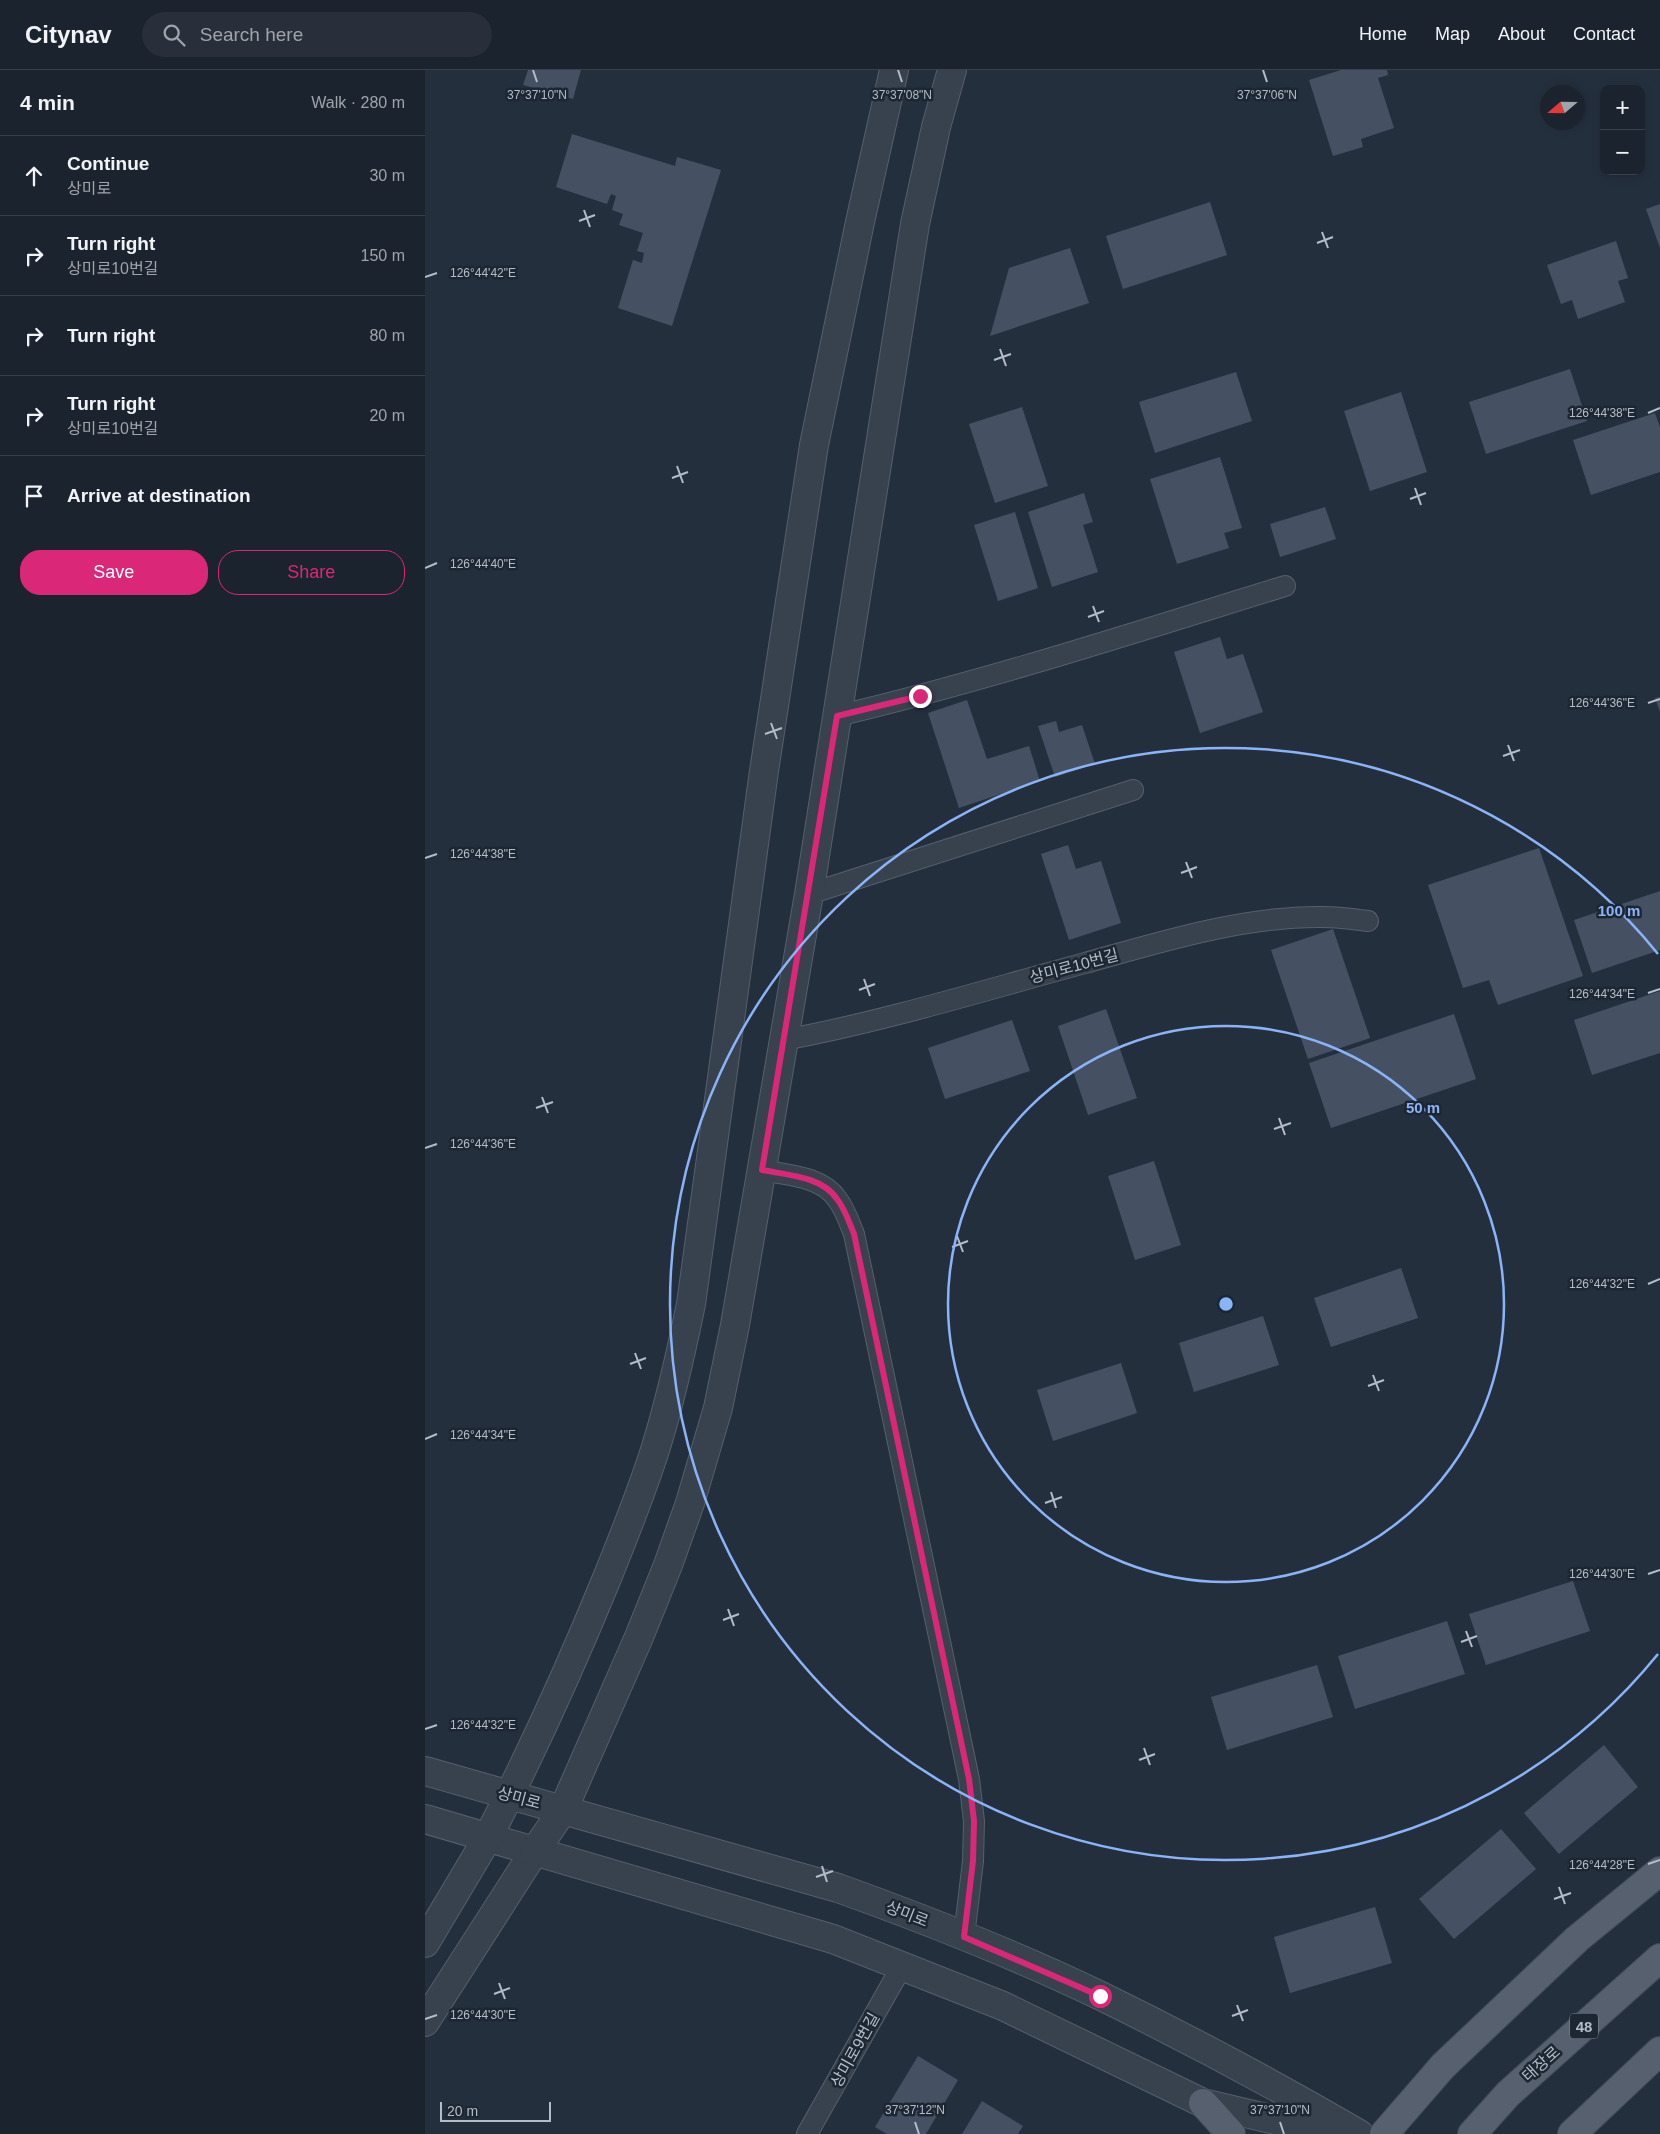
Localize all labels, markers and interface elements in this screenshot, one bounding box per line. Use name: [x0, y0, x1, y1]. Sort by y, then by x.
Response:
search box: [142, 12, 492, 57]
text: Citynav: [25, 21, 112, 48]
icon: search: [160, 21, 188, 49]
text: Search here: [200, 24, 303, 45]
text: Home: [1359, 24, 1407, 44]
text: Map: [1435, 24, 1470, 44]
text: About: [1498, 24, 1545, 44]
text: Contact: [1573, 24, 1635, 44]
north arrow: [1540, 85, 1585, 130]
map controls: [1600, 85, 1645, 175]
button: +: [1600, 85, 1645, 130]
text: 37°37'10"N: [507, 88, 567, 102]
text: 37°37'08"N: [872, 88, 932, 102]
text: 37°37'06"N: [1237, 88, 1297, 102]
text: 4 min: [20, 91, 75, 114]
text: Walk · 280 m: [311, 94, 405, 111]
button: −: [1600, 130, 1645, 175]
text: Continue: [67, 153, 149, 174]
icon: ahead: [20, 162, 48, 190]
text: 30 m: [369, 167, 405, 184]
text: 상미로: [67, 180, 111, 197]
text: Turn right: [67, 233, 155, 254]
icon: right: [20, 242, 48, 270]
text: 150 m: [361, 247, 405, 264]
text: 상미로10번길: [67, 260, 158, 277]
text: 126°44'42"E: [450, 266, 516, 280]
icon: right: [20, 322, 48, 350]
text: Turn right: [67, 325, 155, 346]
text: 80 m: [369, 327, 405, 344]
text: Turn right: [67, 393, 155, 414]
icon: right: [20, 402, 48, 430]
text: 126°44'38"E: [1569, 406, 1635, 420]
text: 20 m: [369, 407, 405, 424]
text: 상미로10번길: [67, 420, 158, 437]
icon: arrive: [20, 482, 48, 510]
text: Arrive at destination: [67, 485, 251, 506]
button: Save: [20, 550, 208, 595]
button: Share: [218, 550, 405, 595]
text: 126°44'40"E: [450, 557, 516, 571]
route end: [909, 685, 932, 708]
text: 126°44'36"E: [1569, 696, 1635, 710]
text: 126°44'38"E: [450, 847, 516, 861]
text: 100 m: [1598, 902, 1640, 919]
street label: 상미로10번길: [1028, 946, 1120, 986]
text: 126°44'34"E: [1569, 987, 1635, 1001]
text: 50 m: [1406, 1099, 1440, 1116]
text: 126°44'36"E: [450, 1137, 516, 1151]
text: 126°44'32"E: [1569, 1277, 1635, 1291]
centre of rings: [1217, 1295, 1235, 1313]
text: 126°44'34"E: [450, 1428, 516, 1442]
text: 126°44'30"E: [1569, 1567, 1635, 1581]
text: 126°44'32"E: [450, 1718, 516, 1732]
street label: 상미로: [495, 1784, 543, 1812]
text: 126°44'28"E: [1569, 1858, 1635, 1872]
street label: 상미로: [883, 1898, 931, 1930]
route start: [1089, 1985, 1112, 2008]
text: 126°44'30"E: [450, 2008, 516, 2022]
street label: 상미로9번길: [828, 2010, 882, 2090]
road number: 48: [1570, 2014, 1598, 2038]
street label: 태장로: [1519, 2043, 1563, 2085]
scale bar: [440, 2099, 551, 2122]
text: 20 m: [447, 2103, 478, 2119]
text: 37°37'12"N: [885, 2103, 945, 2117]
text: 37°37'10"N: [1250, 2103, 1310, 2117]

